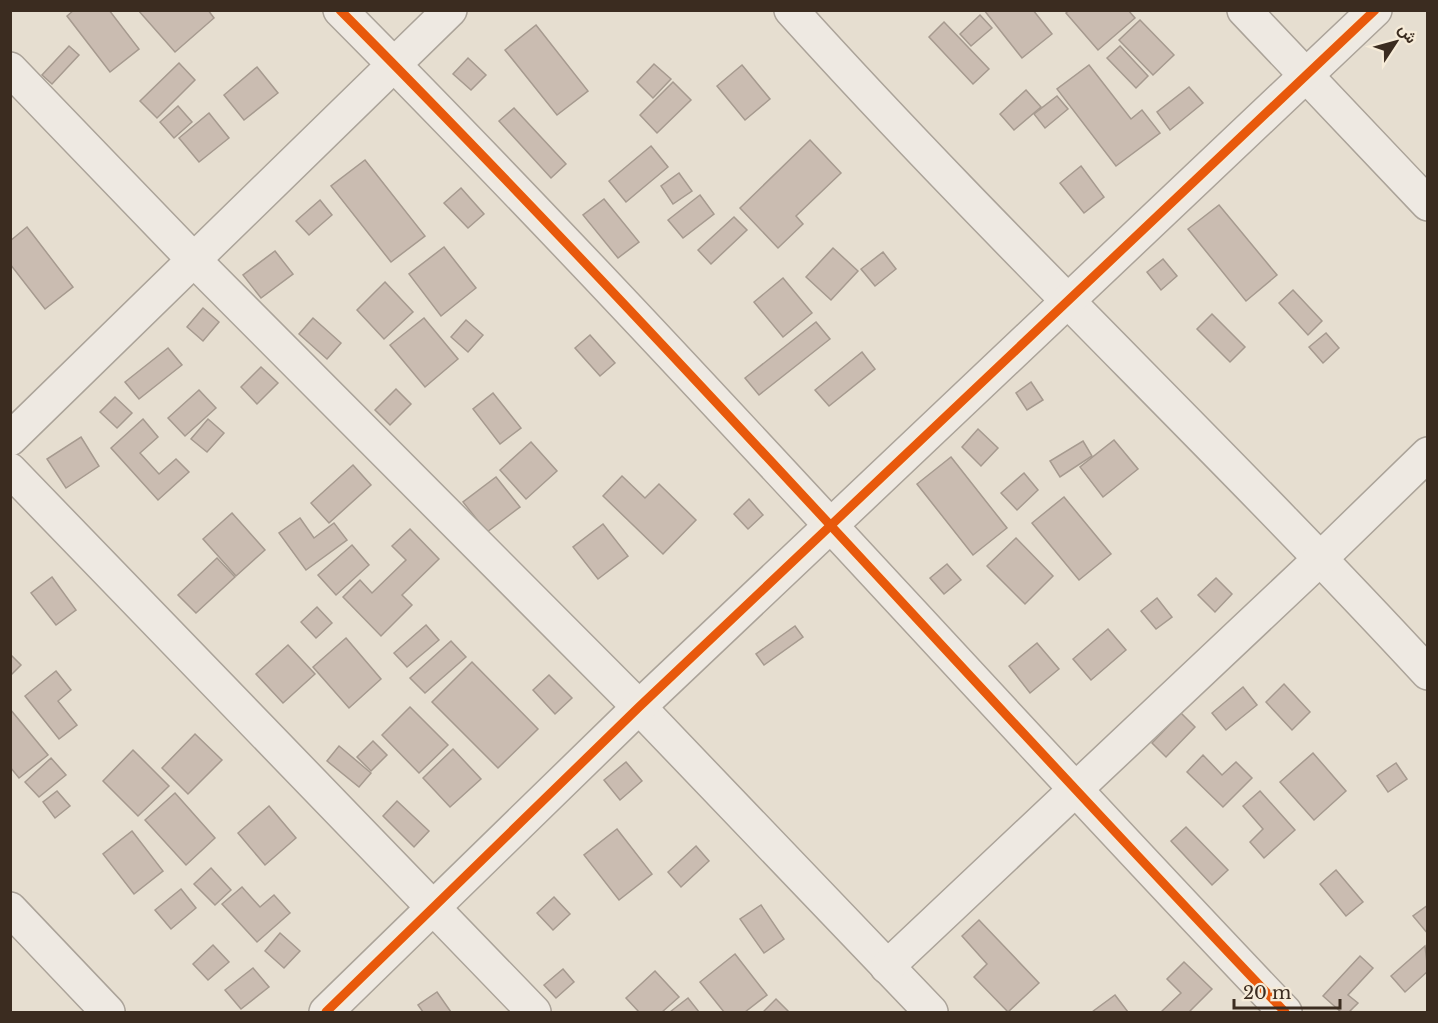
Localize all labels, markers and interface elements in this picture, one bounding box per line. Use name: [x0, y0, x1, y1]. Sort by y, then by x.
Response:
north arrow: [1366, 12, 1426, 72]
text: ش: [1394, 20, 1422, 47]
scale bar: [1234, 972, 1340, 1010]
text: 20 m: [1243, 982, 1291, 1004]

